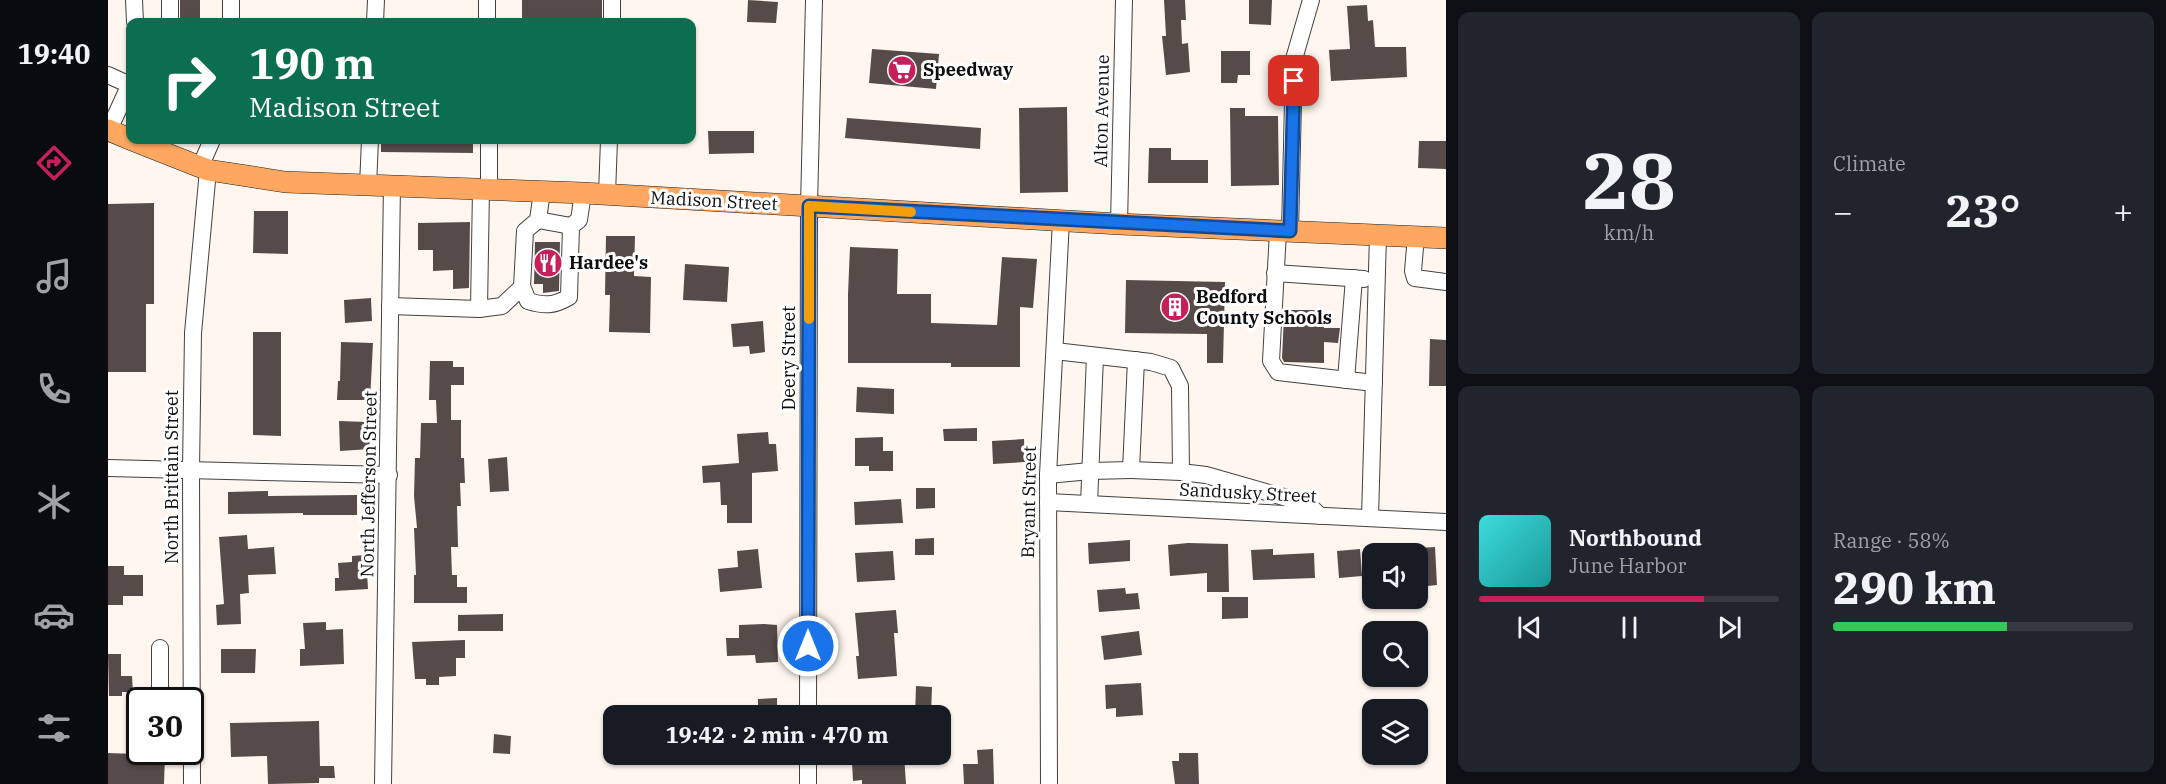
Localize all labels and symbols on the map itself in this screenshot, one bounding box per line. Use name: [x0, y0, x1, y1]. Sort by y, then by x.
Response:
supermarket icon: Speedway: [886, 54, 918, 86]
street label: Alton Avenue: [1089, 54, 1114, 168]
pin: [1268, 55, 1319, 106]
place label: Speedway: [923, 58, 1014, 81]
street label: Madison Street: [650, 186, 778, 215]
restaurant icon: Hardee's: [532, 247, 564, 279]
place label: Hardee's: [569, 251, 648, 274]
place label: Bedford County Schools: [1196, 285, 1332, 329]
building icon: Bedford County Schools: [1159, 291, 1191, 323]
street label: Deery Street: [777, 306, 800, 410]
street label: North Brittain Street: [160, 390, 183, 564]
street label: North Jefferson Street: [355, 390, 382, 578]
street label: Bryant Street: [1016, 446, 1041, 558]
street label: Sandusky Street: [1179, 477, 1317, 508]
position arrow: [776, 614, 840, 678]
speed limit sign: 30: [126, 687, 204, 765]

